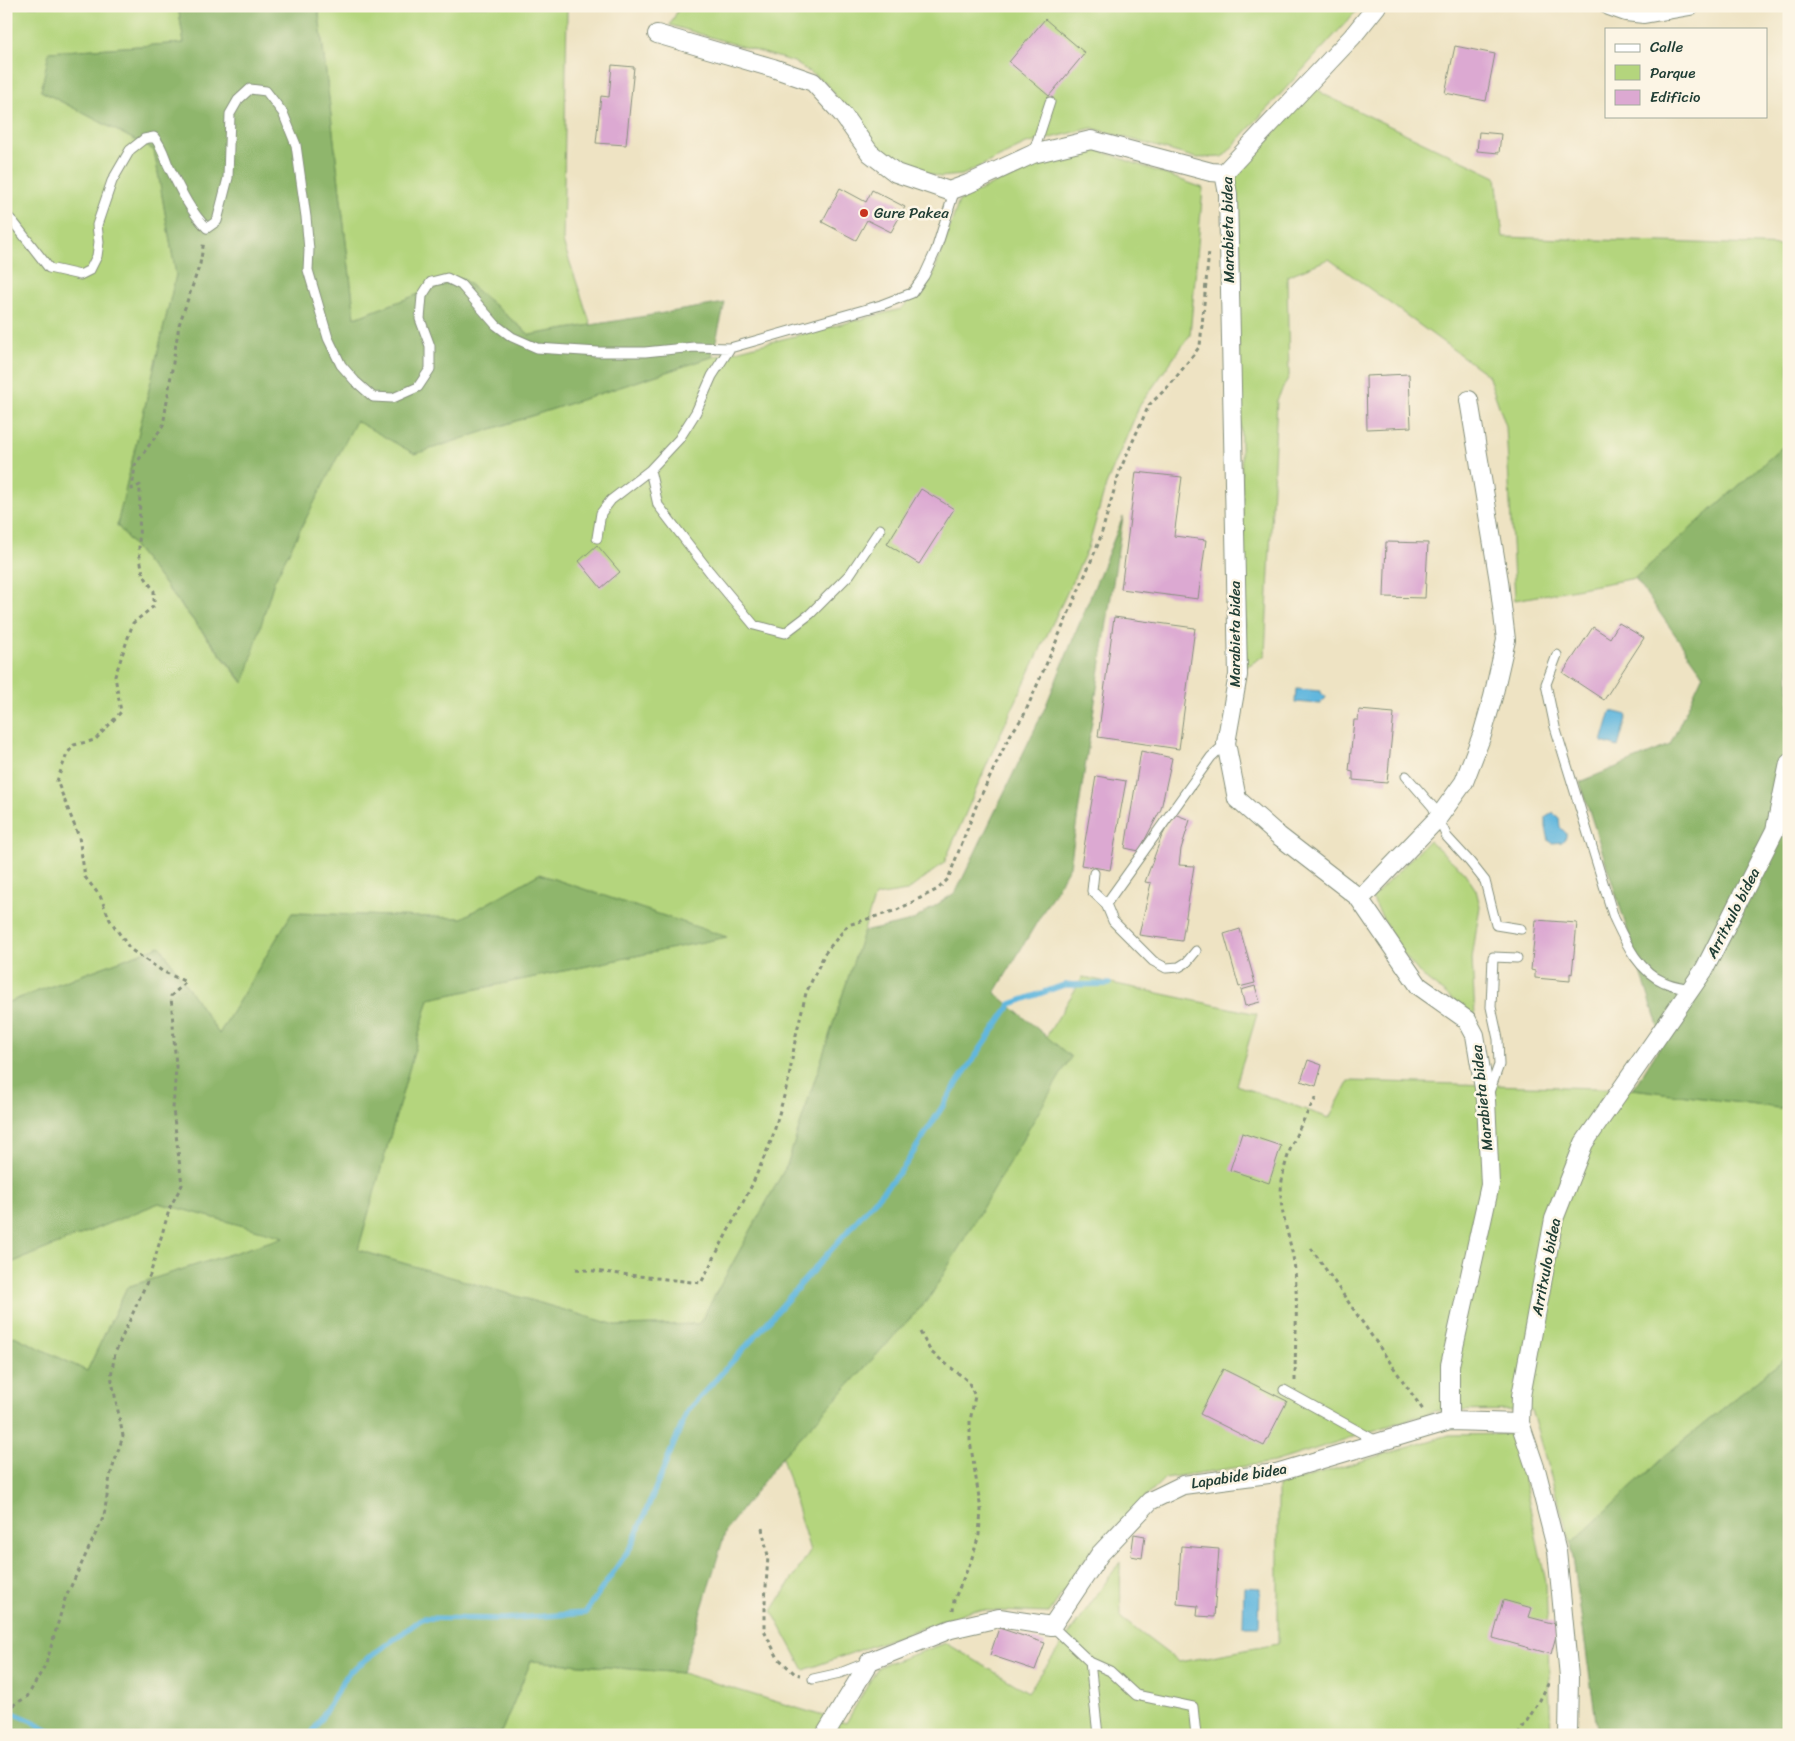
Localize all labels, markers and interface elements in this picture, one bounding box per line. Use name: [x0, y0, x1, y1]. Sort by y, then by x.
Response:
legend: [1605, 28, 1768, 118]
text: Calle: [1650, 34, 1683, 60]
text: Parque: [1650, 60, 1695, 86]
text: Edificio: [1650, 84, 1701, 110]
street label: Marabieta bidea: [1214, 176, 1242, 283]
place label: Gure Pakea: [874, 200, 949, 226]
marker: Gure Pakea: [858, 207, 870, 219]
street label: Marabieta bidea: [1222, 580, 1248, 687]
street label: Arritxulo bidea: [1699, 863, 1767, 964]
street label: Marabieta bidea: [1463, 1043, 1500, 1152]
street label: Arritxulo bidea: [1524, 1216, 1568, 1319]
street label: Lapabide bidea: [1189, 1456, 1289, 1496]

